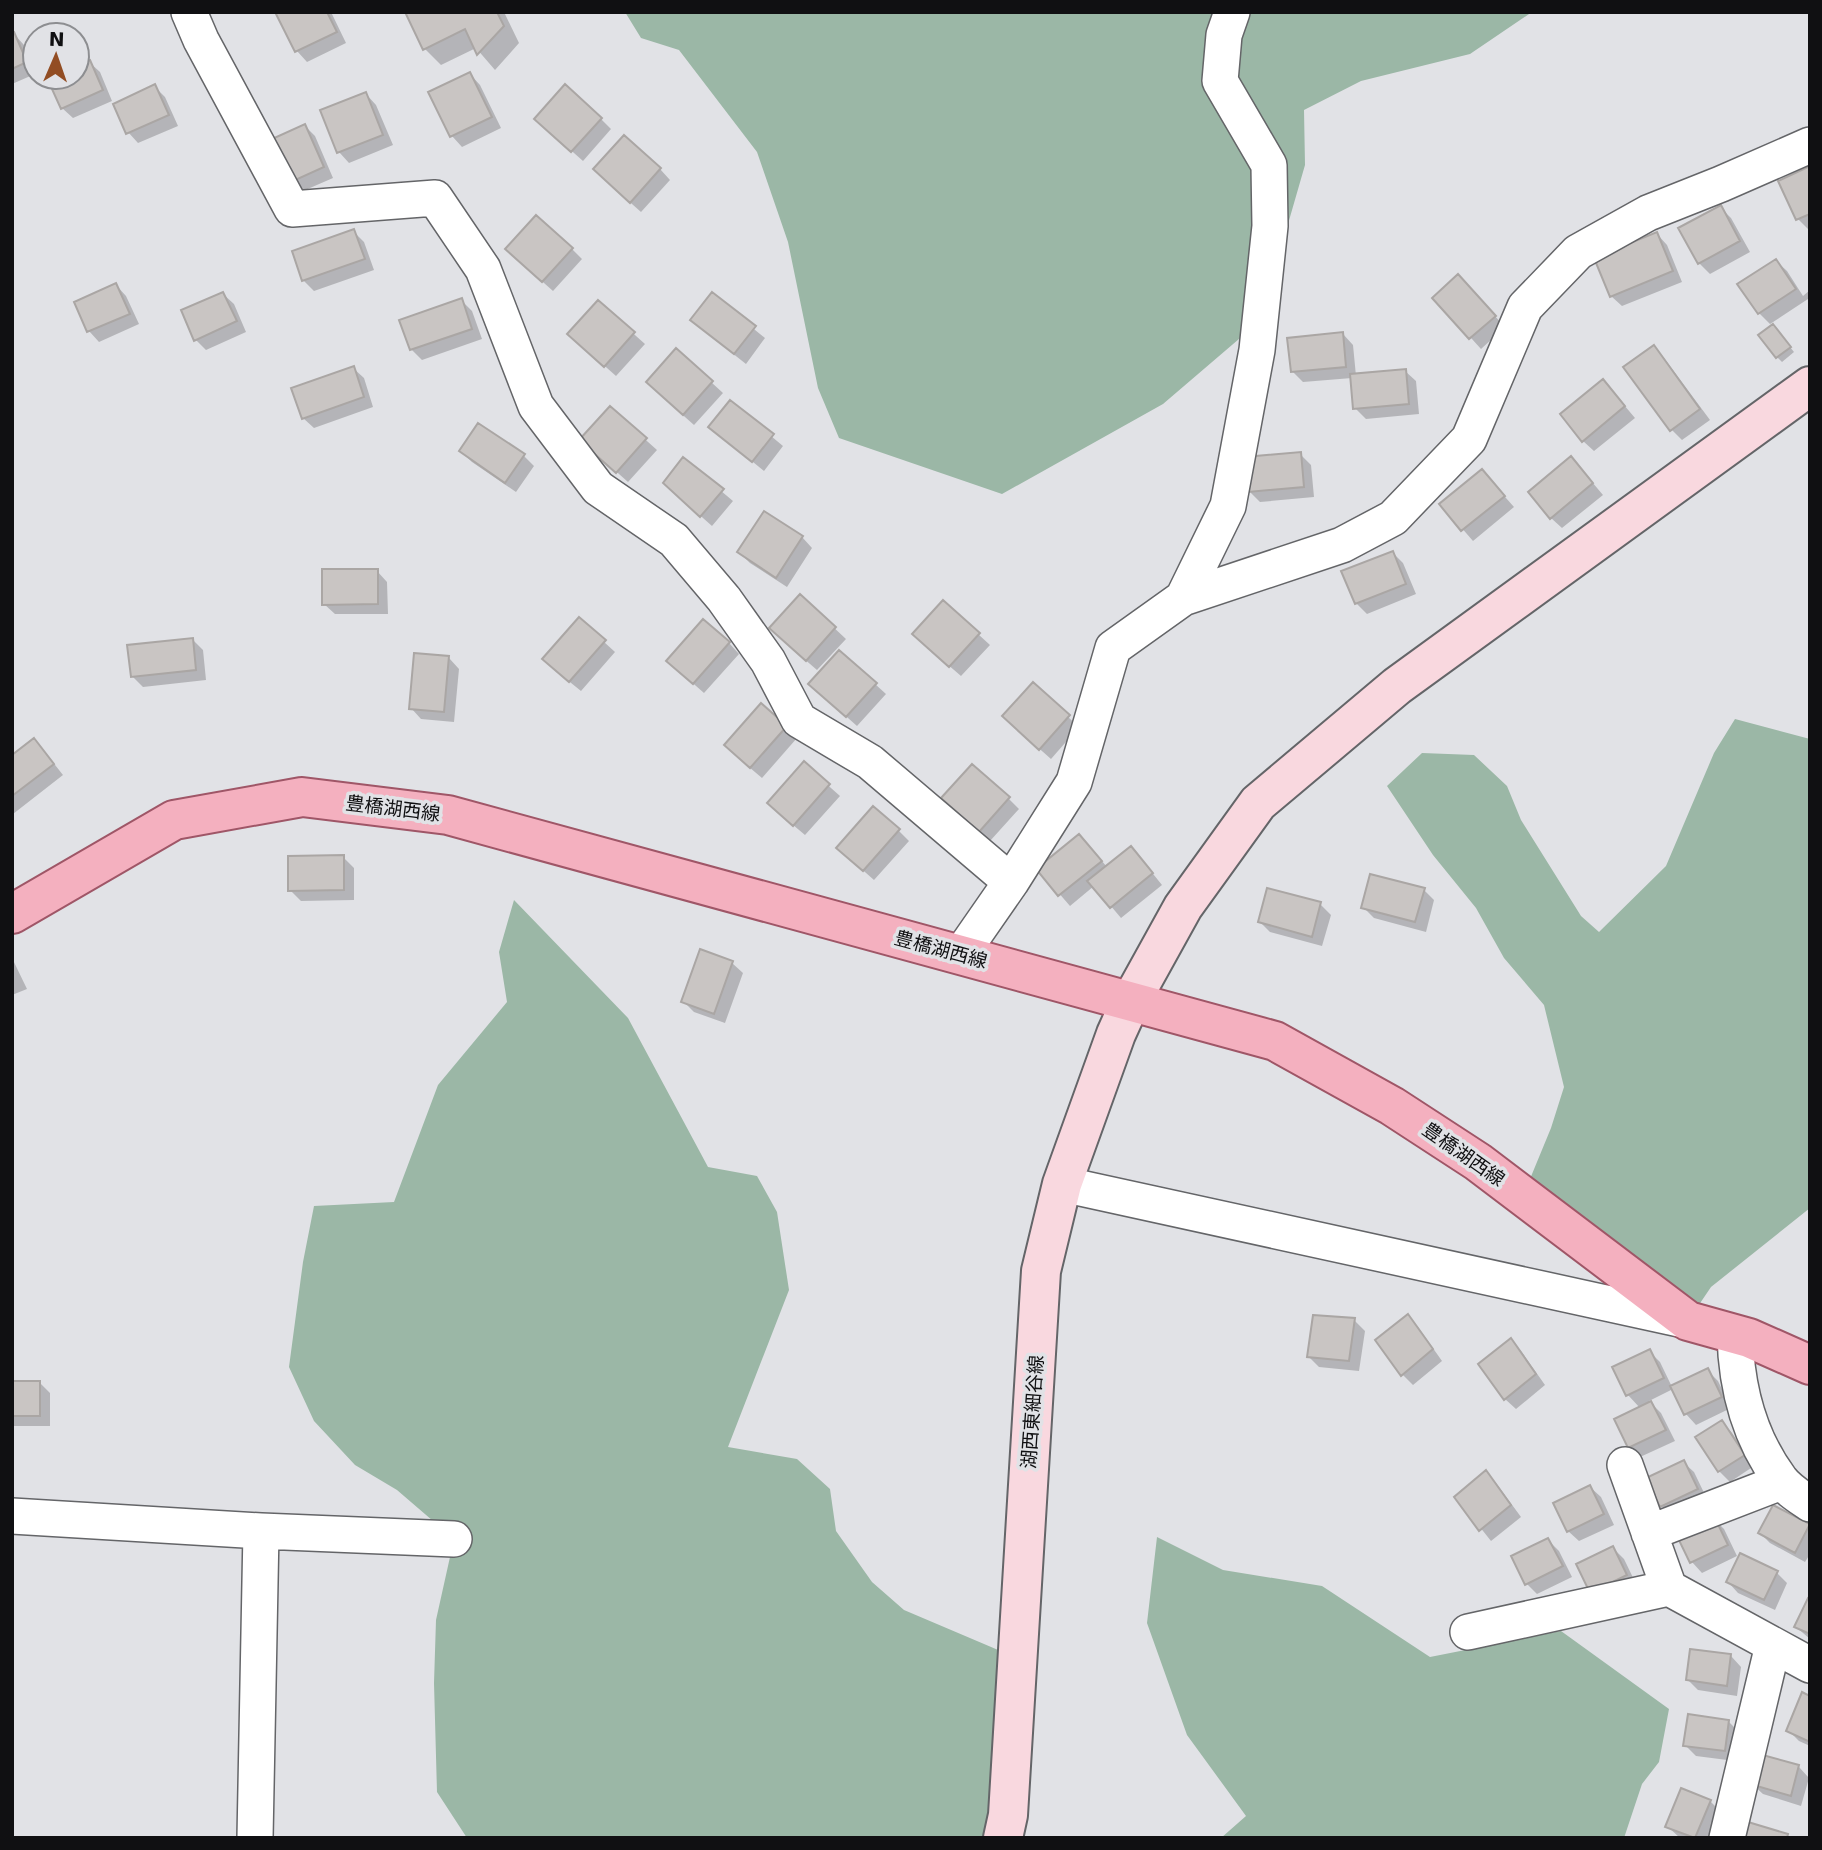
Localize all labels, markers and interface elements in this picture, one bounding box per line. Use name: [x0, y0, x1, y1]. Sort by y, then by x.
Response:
north arrow: [21, 21, 91, 91]
text: N: [48, 28, 65, 50]
street label: 豊橋湖西線: [345, 791, 441, 825]
street label: 豊橋湖西線: [892, 926, 990, 972]
street label: 豊橋湖西線: [1419, 1118, 1509, 1190]
street label: 湖西東細谷線: [1017, 1354, 1047, 1470]

